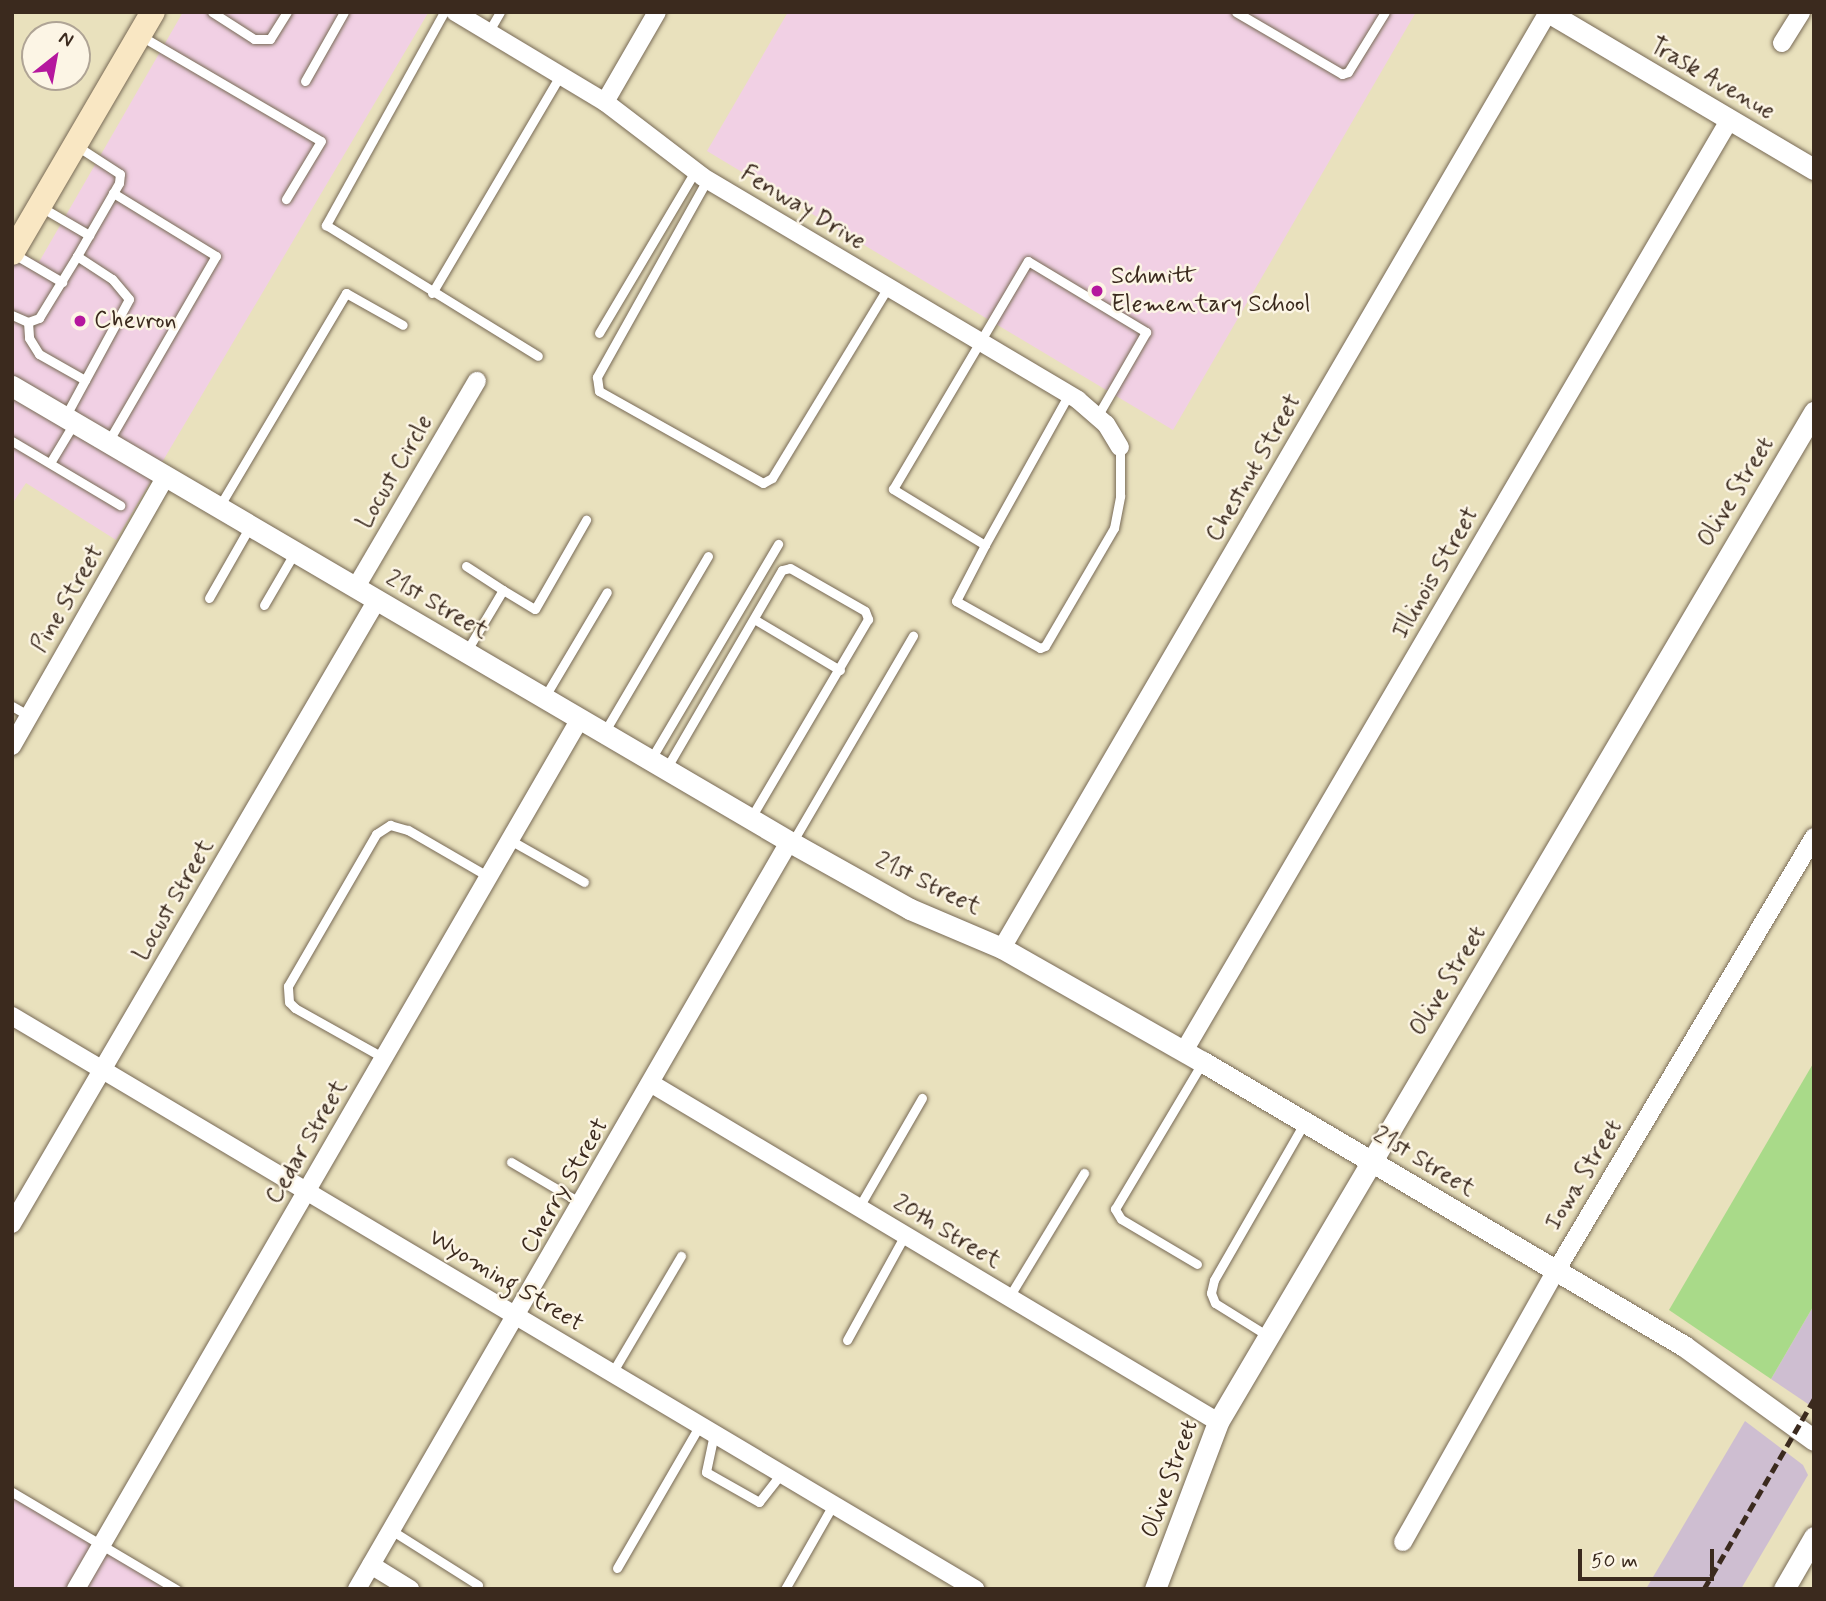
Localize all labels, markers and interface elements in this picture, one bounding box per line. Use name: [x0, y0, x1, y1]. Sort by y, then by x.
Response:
north arrow: [21, 21, 91, 91]
text: N: [54, 25, 78, 53]
street label: Trask Avenue: [1646, 32, 1778, 126]
street label: Fenway Drive: [736, 160, 870, 256]
place label: Schmitt Elementary School: [1111, 263, 1310, 319]
marker: Schmitt Elementary School: [1089, 283, 1105, 299]
place label: Chevron: [94, 307, 177, 335]
marker: Chevron: [72, 313, 88, 329]
street label: Chestnut Street: [1200, 389, 1308, 547]
street label: Locust Circle: [351, 410, 439, 534]
street label: Olive Street: [1691, 430, 1781, 554]
street label: Illinois Street: [1387, 502, 1485, 644]
street label: Pine Street: [26, 541, 110, 657]
street label: 21st Street: [380, 564, 494, 646]
street label: Locust Street: [127, 834, 221, 966]
street label: 21st Street: [871, 846, 985, 922]
street label: Olive Street: [1403, 919, 1493, 1043]
street label: Cedar Street: [260, 1075, 354, 1209]
street label: Iowa Street: [1539, 1112, 1629, 1238]
street label: Cherry Street: [515, 1114, 615, 1258]
street label: 21st Street: [1368, 1120, 1480, 1204]
street label: 20th Street: [888, 1189, 1006, 1275]
street label: Wyoming Street: [424, 1224, 588, 1338]
street label: Olive Street: [1135, 1414, 1205, 1544]
scale bar: [1581, 1534, 1717, 1578]
text: 50 m: [1591, 1547, 1638, 1575]

